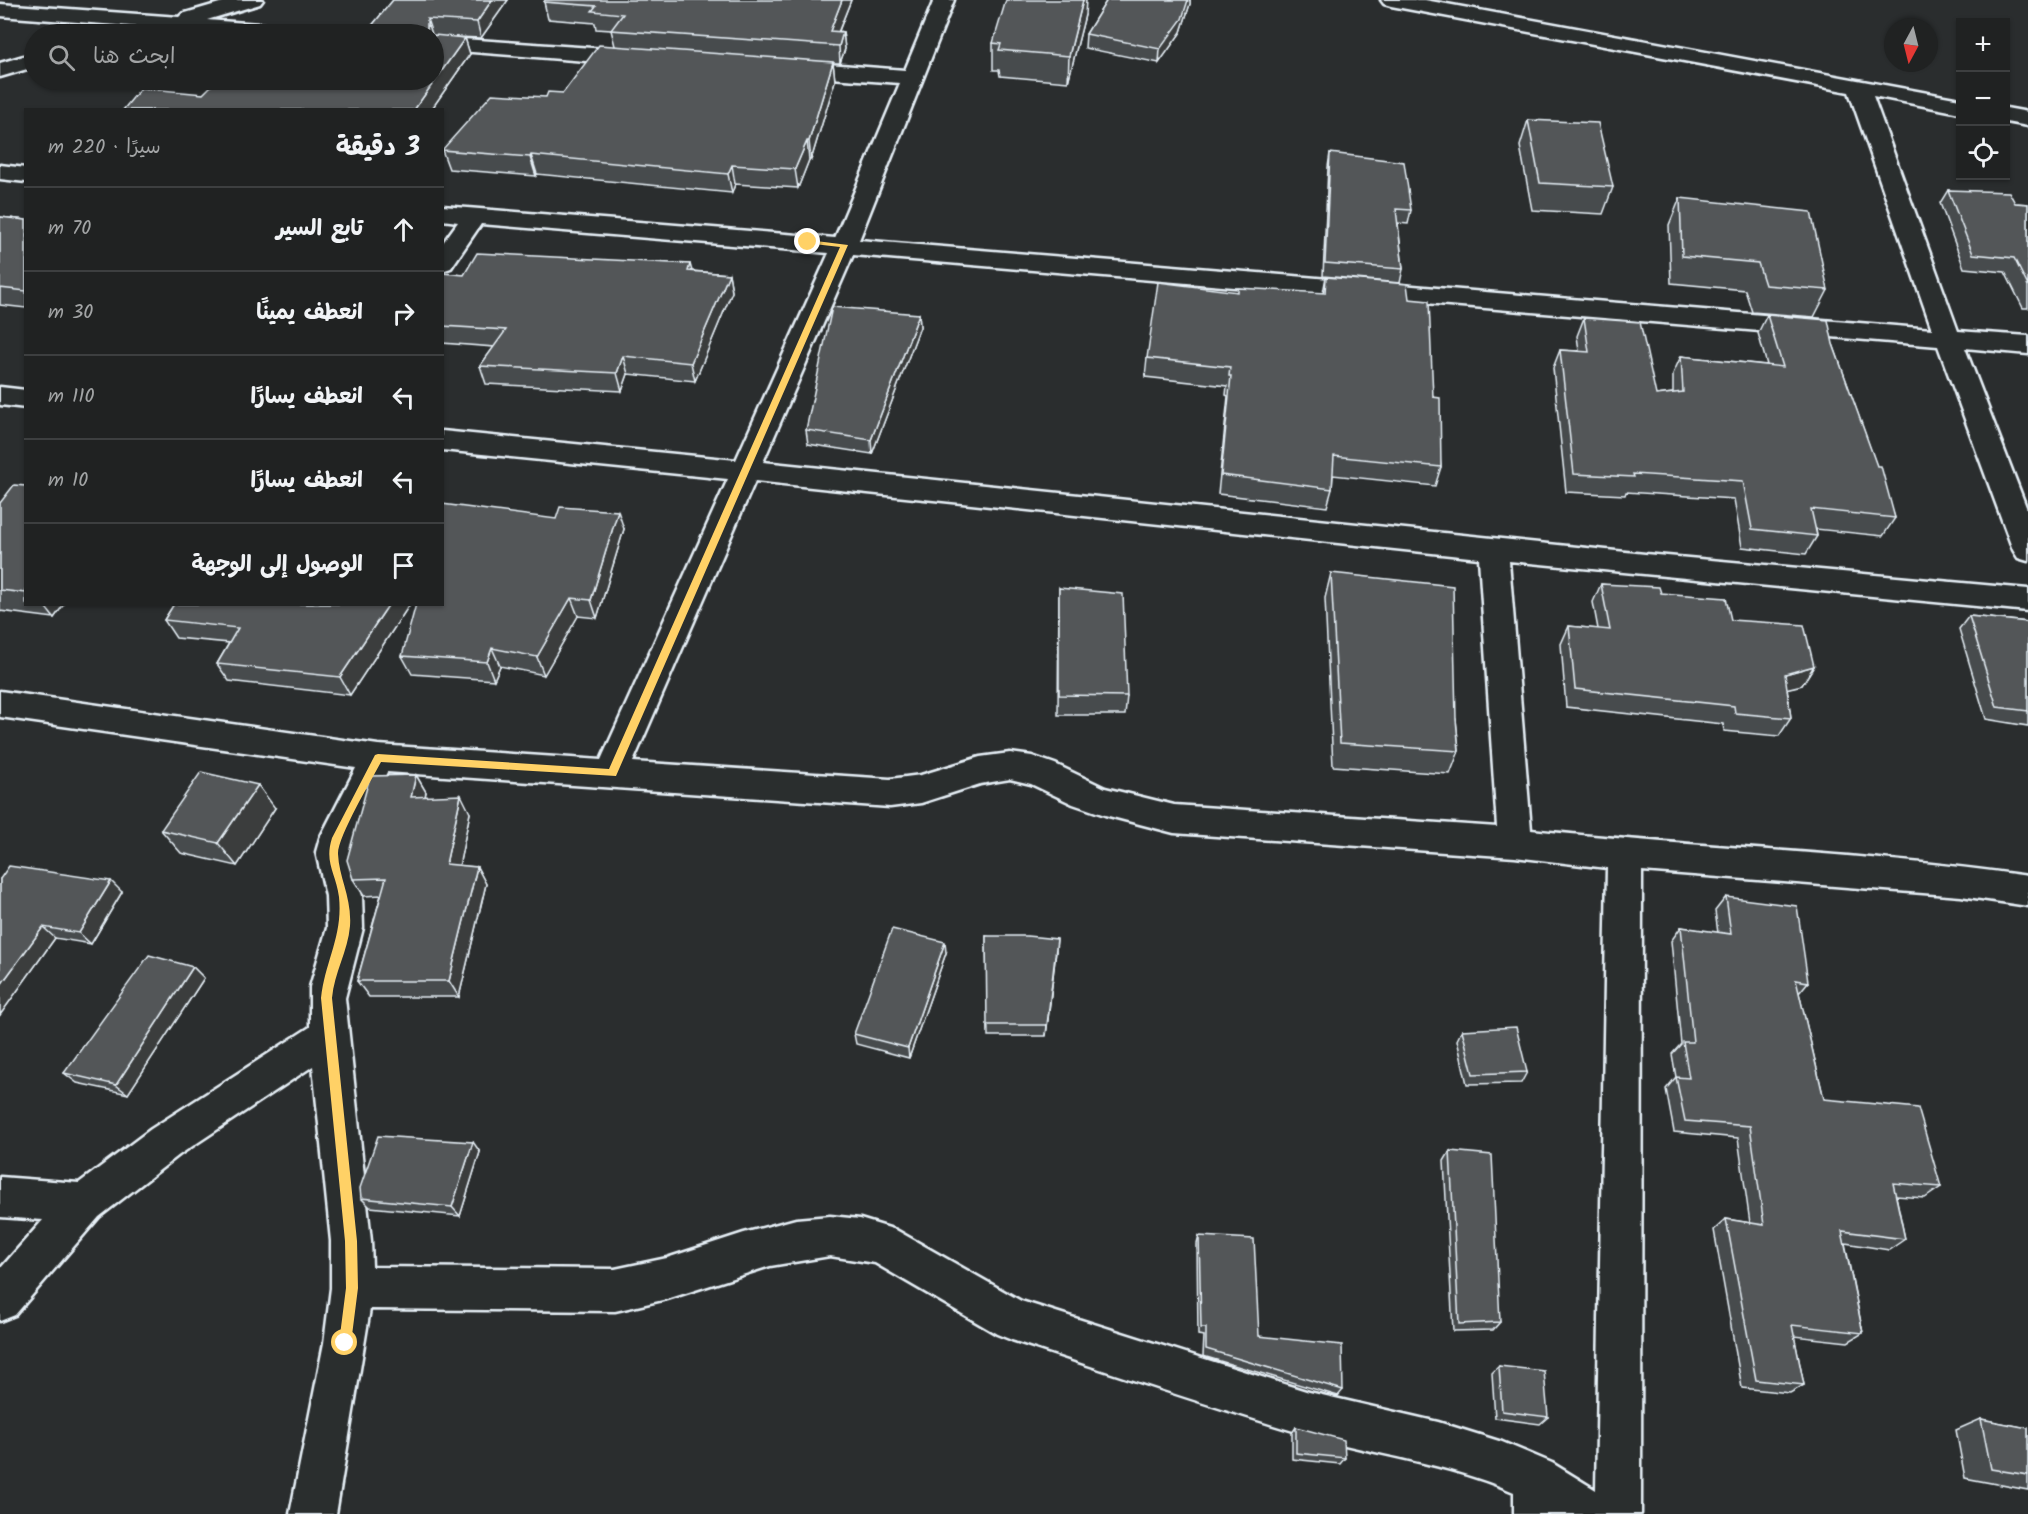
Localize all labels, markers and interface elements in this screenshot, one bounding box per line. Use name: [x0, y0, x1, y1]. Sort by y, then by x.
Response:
north arrow: [1884, 18, 1938, 72]
map controls: [1956, 18, 2010, 180]
button: +: [1956, 18, 2010, 72]
search box: [24, 24, 444, 90]
text: ابحث هنا: [93, 40, 175, 75]
icon: search: [45, 41, 78, 74]
button: −: [1956, 72, 2010, 126]
button: locate: [1956, 126, 2010, 180]
text: 3 دقيقة: [336, 127, 420, 169]
text: سيرًا · 220 m: [48, 132, 161, 164]
text: تابع السير: [276, 212, 363, 247]
text: 70 m: [48, 213, 91, 245]
icon: ahead: [387, 213, 420, 246]
route end: [794, 228, 820, 254]
text: انعطف يمينًا: [256, 296, 363, 331]
text: 30 m: [48, 297, 93, 329]
icon: right: [387, 297, 420, 330]
text: انعطف يسارًا: [251, 380, 363, 415]
text: 110 m: [48, 381, 95, 413]
icon: left: [387, 381, 420, 414]
text: انعطف يسارًا: [251, 464, 363, 499]
text: 10 m: [48, 465, 88, 497]
icon: left: [387, 465, 420, 498]
text: الوصول إلى الوجهة: [191, 548, 363, 583]
icon: arrive: [387, 549, 420, 582]
route start: [331, 1329, 357, 1355]

